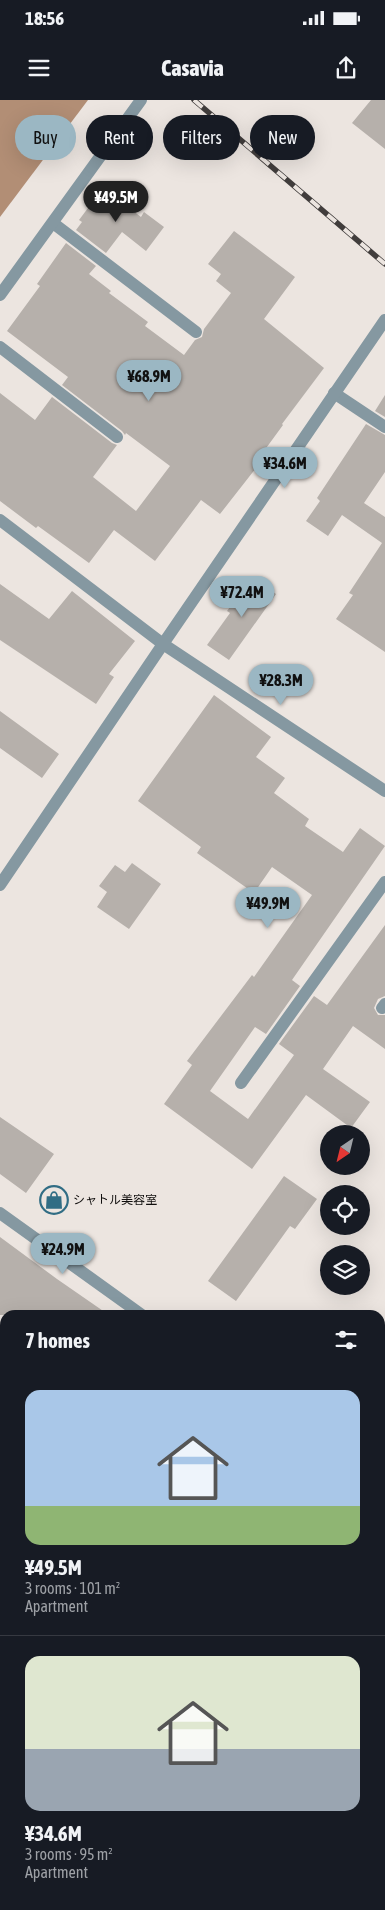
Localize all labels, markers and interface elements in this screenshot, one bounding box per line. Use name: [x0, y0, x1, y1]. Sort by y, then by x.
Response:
text: 18:56: [25, 7, 64, 29]
icon: menu: [25, 54, 53, 82]
icon: share: [332, 54, 360, 82]
text: Casavia: [161, 55, 224, 81]
chip: Buy: [15, 115, 76, 160]
chip: Rent: [86, 115, 153, 160]
chip: Filters: [163, 115, 240, 160]
chip: New: [250, 115, 315, 160]
pin: ¥49.5M: [75, 180, 157, 223]
text: ¥49.5M: [94, 188, 138, 206]
pin: ¥68.9M: [108, 360, 190, 402]
text: ¥68.9M: [127, 367, 171, 385]
pin: ¥34.6M: [244, 446, 326, 489]
text: ¥34.6M: [263, 454, 307, 472]
pin: ¥72.4M: [201, 576, 283, 618]
text: ¥72.4M: [220, 583, 264, 601]
pin: ¥28.3M: [240, 664, 322, 706]
text: ¥28.3M: [259, 671, 303, 689]
pin: ¥49.9M: [227, 886, 309, 929]
text: ¥49.9M: [246, 894, 290, 912]
north arrow: [320, 1125, 370, 1175]
map controls: [320, 1125, 370, 1295]
shop icon: シャトル美容室: [39, 1185, 69, 1215]
button: locate: [320, 1185, 370, 1235]
place label: シャトル美容室: [73, 1193, 157, 1207]
pin: ¥24.9M: [22, 1232, 104, 1275]
text: ¥24.9M: [41, 1240, 85, 1258]
button: layers: [320, 1245, 370, 1295]
icon: filters: [332, 1326, 360, 1354]
text: 7 homes: [25, 1328, 90, 1352]
icon: home: [148, 1423, 238, 1513]
text: ¥49.5M: [25, 1555, 82, 1579]
text: 3 rooms · 101 m²: [25, 1579, 120, 1597]
text: Apartment: [25, 1597, 88, 1615]
icon: home: [148, 1688, 238, 1778]
text: ¥34.6M: [25, 1821, 82, 1845]
text: 3 rooms · 95 m²: [25, 1845, 113, 1863]
text: Apartment: [25, 1863, 88, 1881]

